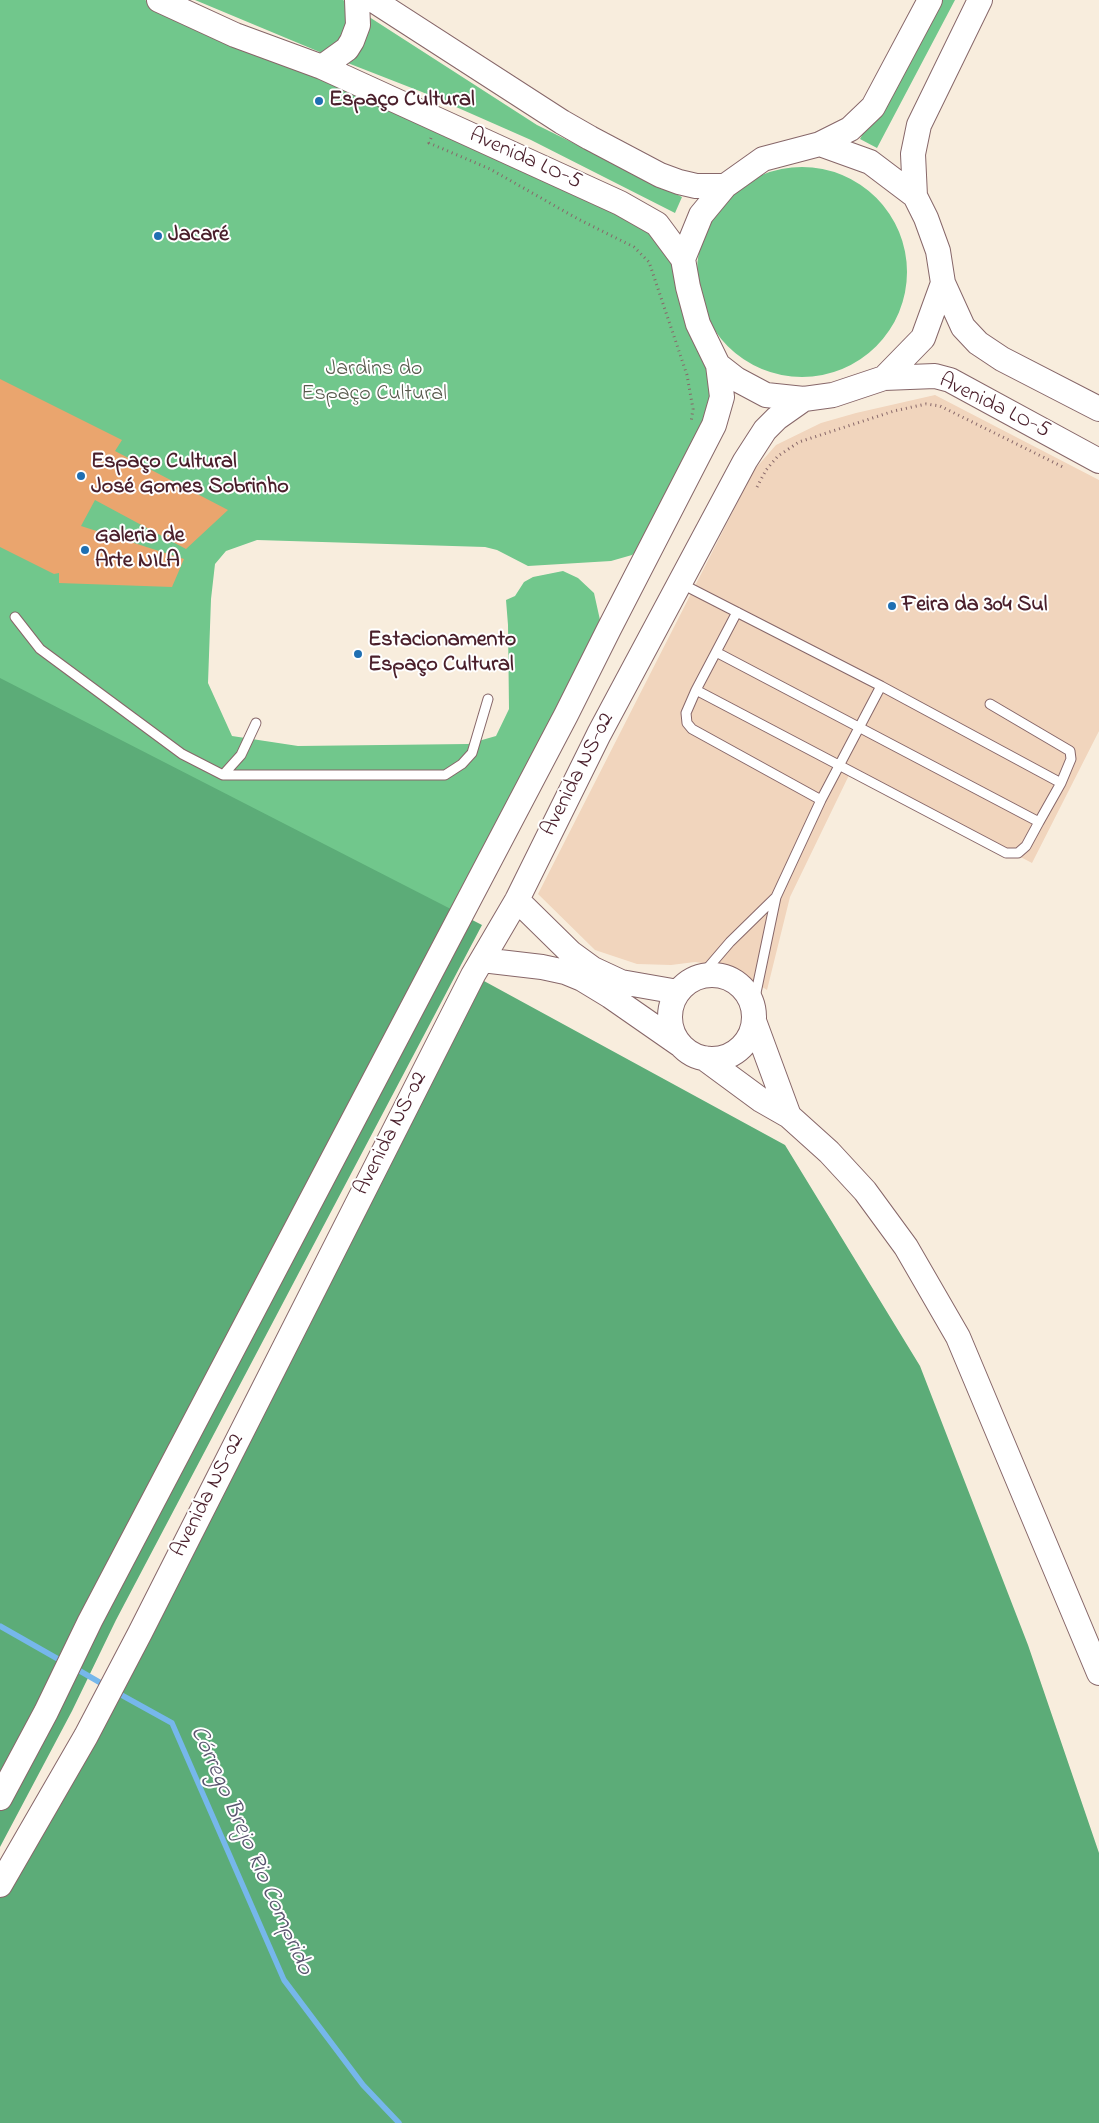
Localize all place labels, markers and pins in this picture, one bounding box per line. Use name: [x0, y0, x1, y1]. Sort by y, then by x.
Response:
place label: Espaço Cultural: [329, 88, 475, 114]
marker: Espaço Cultural: [313, 95, 325, 107]
place label: Jacaré: [168, 223, 229, 249]
marker: Jacaré: [152, 230, 164, 242]
place label: Espaço Cultural José Gomes Sobrinho: [91, 450, 289, 502]
marker: Espaço Cultural José Gomes Sobrinho: [75, 470, 87, 482]
place label: Galeria de Arte NILA: [95, 524, 185, 576]
marker: Galeria de Arte NILA: [79, 544, 91, 556]
place label: Feira da 304 Sul: [902, 593, 1048, 619]
marker: Feira da 304 Sul: [886, 600, 898, 612]
place label: Estacionamento Espaço Cultural: [368, 628, 516, 679]
marker: Estacionamento Espaço Cultural: [352, 648, 364, 660]

